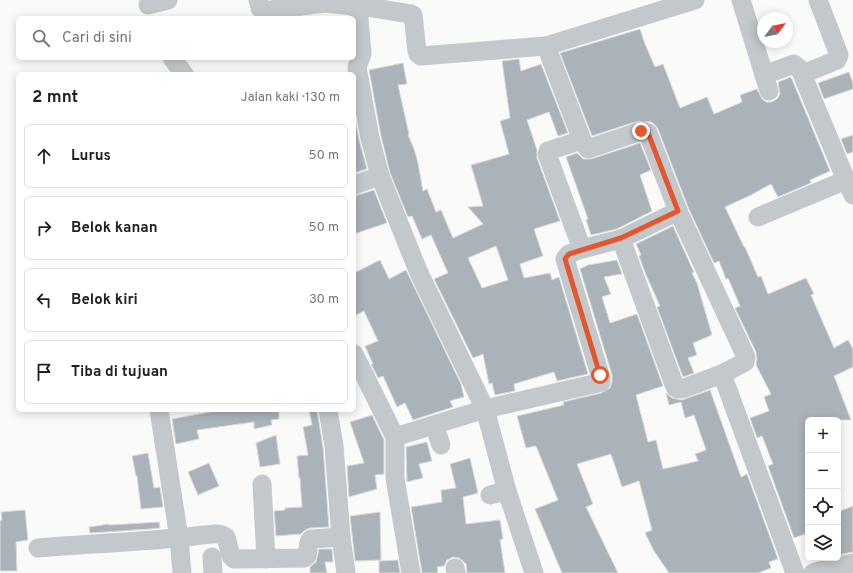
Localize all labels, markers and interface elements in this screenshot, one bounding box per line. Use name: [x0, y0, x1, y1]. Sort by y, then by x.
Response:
north arrow: [757, 12, 793, 48]
search box: [16, 16, 356, 60]
icon: search: [30, 27, 52, 49]
text: Cari di sini: [62, 29, 132, 48]
text: 2 mnt: [32, 87, 78, 109]
text: Jalan kaki · 130 m: [241, 90, 340, 106]
route end: [632, 122, 650, 140]
icon: ahead: [33, 145, 55, 167]
text: Lurus: [71, 147, 111, 166]
text: 50 m: [309, 148, 339, 164]
icon: right: [33, 217, 55, 239]
text: Belok kanan: [71, 219, 158, 238]
text: 50 m: [309, 220, 339, 236]
icon: left: [33, 289, 55, 311]
text: Belok kiri: [71, 291, 138, 310]
text: 30 m: [309, 292, 339, 308]
icon: arrive: [33, 361, 55, 383]
text: Tiba di tujuan: [71, 363, 168, 382]
route start: [591, 366, 609, 384]
map controls: [805, 417, 841, 561]
button: +: [805, 417, 841, 453]
button: −: [805, 453, 841, 489]
button: locate: [805, 489, 841, 525]
button: layers: [805, 525, 841, 561]

